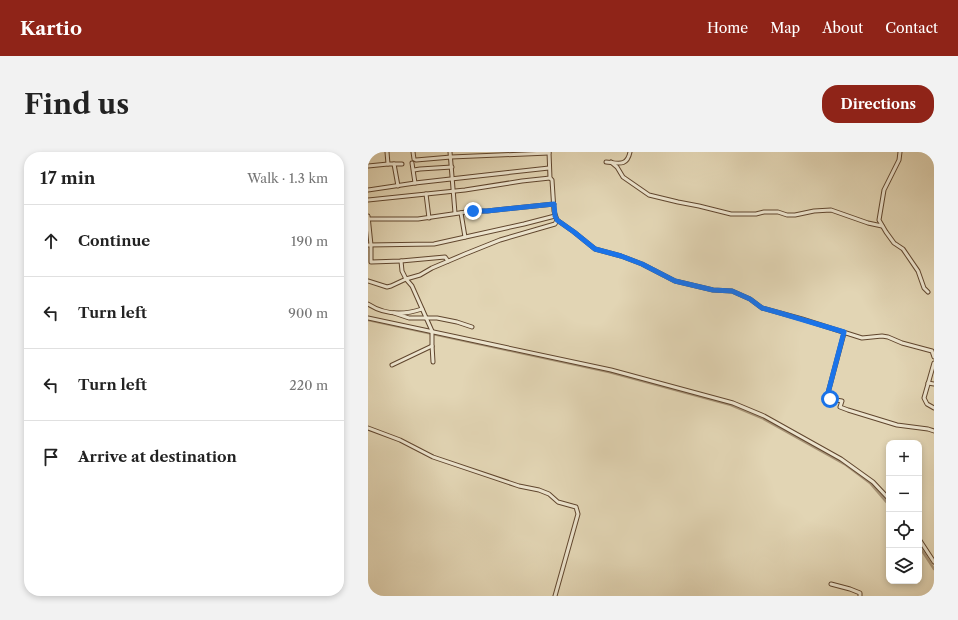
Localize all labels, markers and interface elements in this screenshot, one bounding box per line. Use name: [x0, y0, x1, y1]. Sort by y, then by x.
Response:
text: Kartio: [20, 17, 82, 40]
text: Home: [707, 19, 748, 37]
text: Map: [770, 19, 800, 37]
text: About: [822, 19, 863, 37]
text: Contact: [885, 19, 938, 37]
button: Directions: [822, 85, 934, 123]
text: Find us: [24, 87, 129, 121]
text: 17 min: [40, 168, 95, 188]
text: Walk · 1.3 km: [247, 170, 328, 186]
route end: [464, 202, 482, 220]
icon: ahead: [40, 230, 62, 252]
text: Continue: [78, 231, 150, 250]
text: 190 m: [291, 233, 328, 249]
icon: left: [40, 302, 62, 324]
text: Turn left: [78, 303, 147, 322]
text: 900 m: [288, 305, 328, 321]
icon: left: [40, 374, 62, 396]
text: Turn left: [78, 375, 147, 394]
text: 220 m: [289, 377, 328, 393]
route start: [821, 390, 839, 408]
map controls: [886, 440, 922, 584]
button: +: [886, 440, 922, 476]
icon: arrive: [40, 446, 62, 468]
text: Arrive at destination: [78, 447, 237, 466]
button: −: [886, 476, 922, 512]
button: locate: [886, 512, 922, 548]
button: layers: [886, 548, 922, 584]

